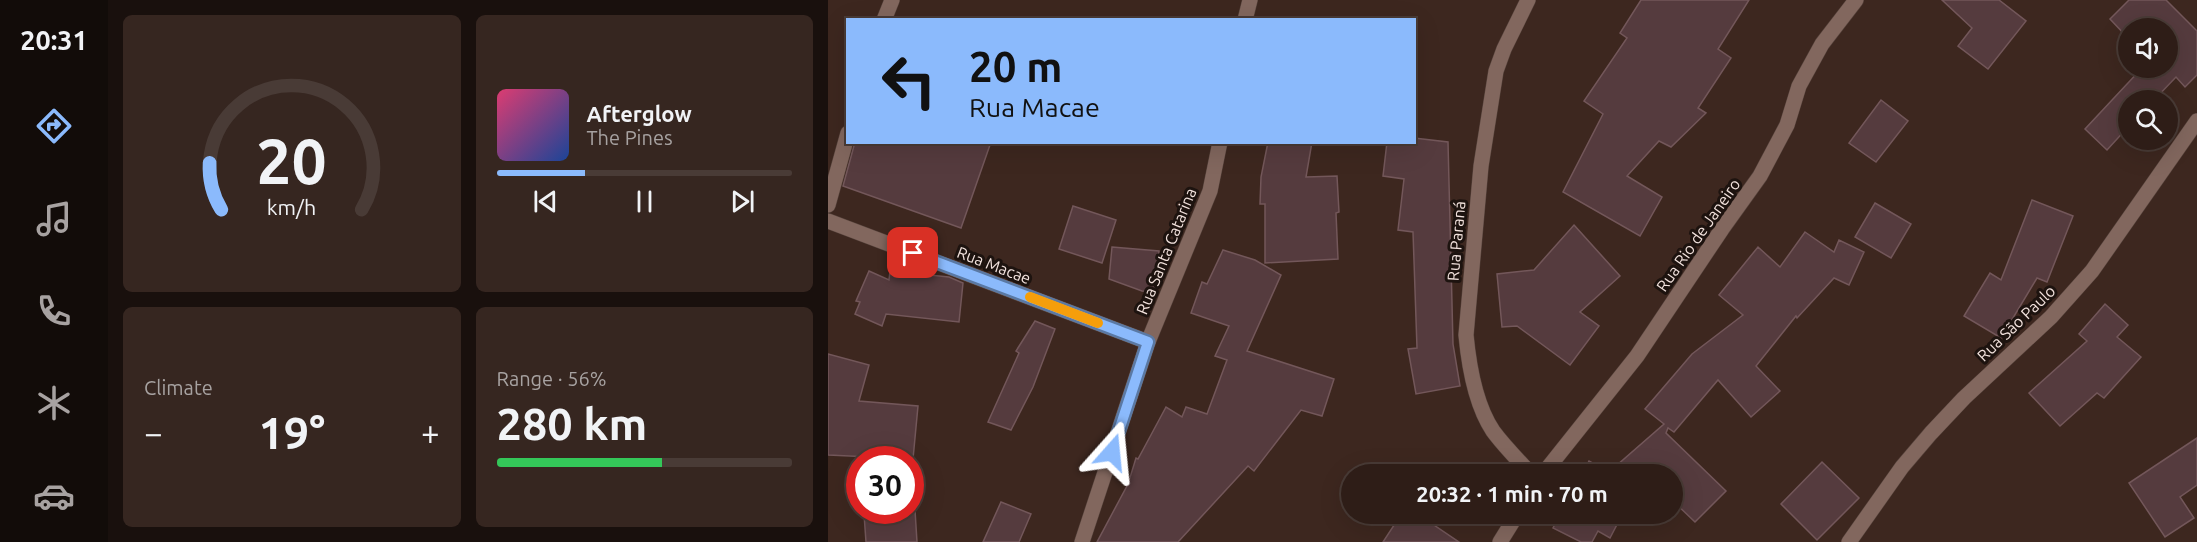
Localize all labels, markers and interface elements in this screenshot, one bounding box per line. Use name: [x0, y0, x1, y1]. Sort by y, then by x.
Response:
map controls: [2118, 18, 2178, 150]
button: sound: [2118, 18, 2178, 78]
text: 20:31: [20, 25, 88, 55]
icon: left: [870, 42, 948, 120]
text: 20 m: [969, 43, 1063, 90]
button: search: [2118, 90, 2178, 150]
text: Rua Macae: [969, 92, 1100, 122]
text: Afterglow: [587, 101, 692, 126]
icon: directions: [33, 105, 75, 147]
text: The Pines: [587, 126, 673, 149]
text: 20: [257, 127, 327, 197]
street label: Rua Rio de Janeiro: [1652, 175, 1744, 295]
icon: previous: [529, 185, 562, 218]
icon: pause: [628, 185, 661, 218]
icon: next: [726, 185, 759, 218]
street label: Rua Santa Catarina: [1132, 185, 1200, 317]
text: km/h: [267, 196, 316, 220]
icon: music: [33, 198, 75, 240]
street label: Rua Paraná: [1444, 200, 1468, 282]
pin: [887, 227, 938, 278]
icon: arrive: [896, 236, 929, 269]
street label: Rua Macae: [955, 243, 1033, 287]
street label: Rua São Paulo: [1973, 281, 2059, 365]
icon: phone: [33, 290, 75, 332]
text: Range · 56%: [497, 367, 607, 390]
text: Climate: [144, 376, 213, 399]
icon: climate: [33, 382, 75, 424]
text: 280 km: [497, 398, 647, 449]
text: 19°: [258, 407, 325, 458]
text: −: [144, 414, 163, 451]
text: +: [421, 414, 440, 451]
position arrow: [1080, 420, 1144, 484]
speed limit sign: 30: [846, 446, 924, 524]
icon: car: [33, 475, 75, 517]
text: 20:32 · 1 min · 70 m: [1416, 481, 1608, 506]

